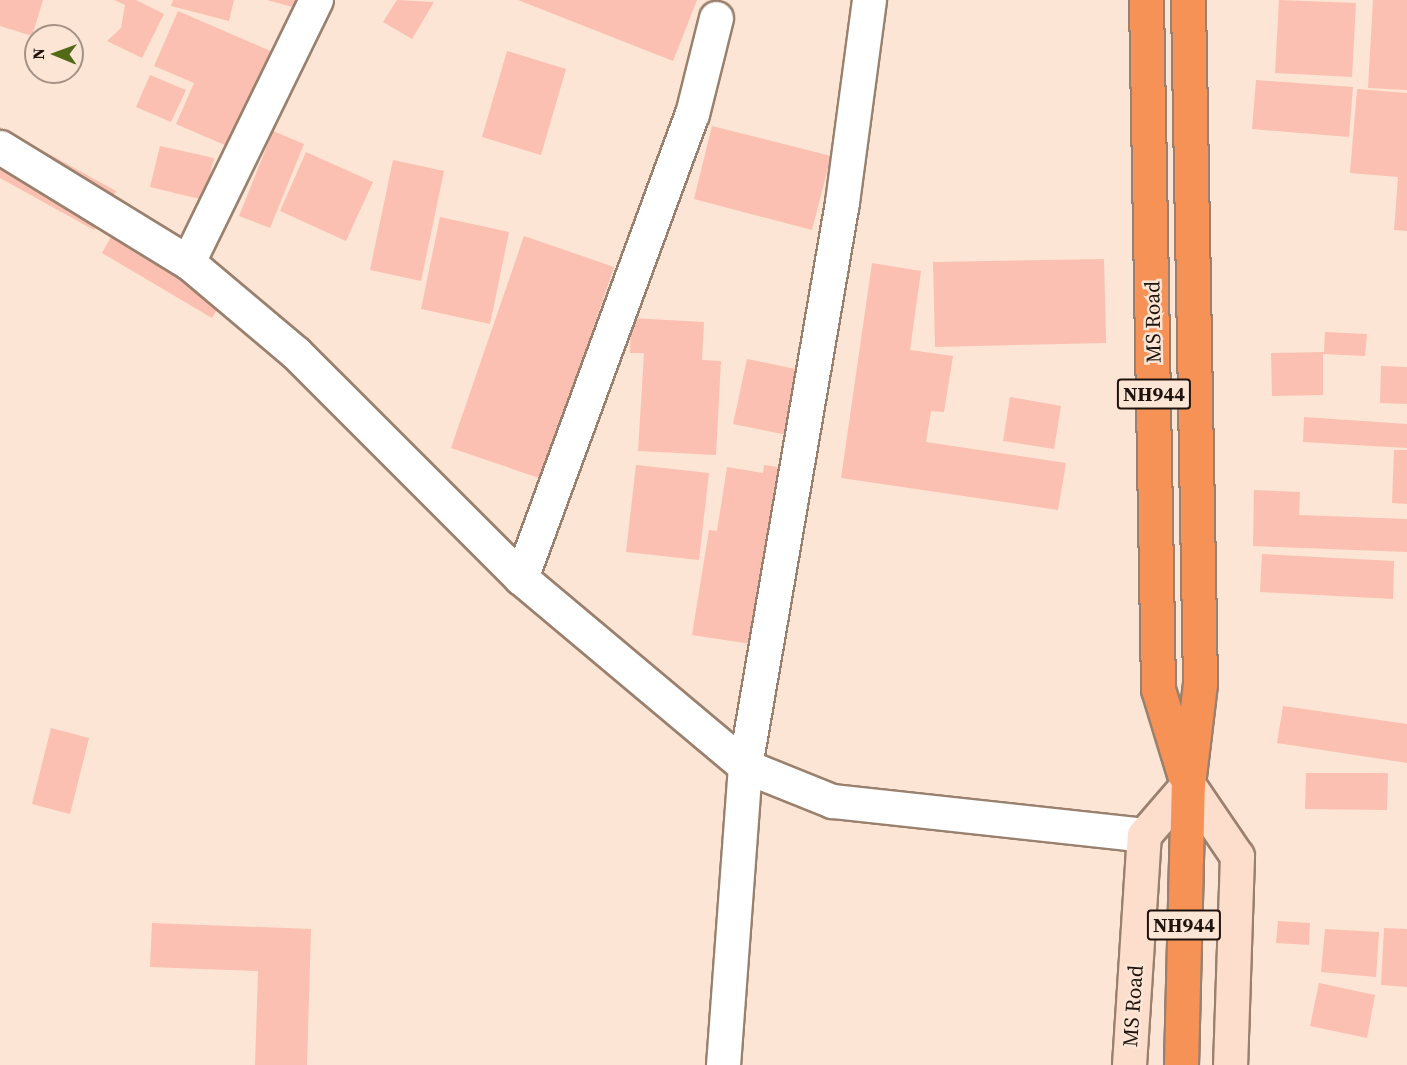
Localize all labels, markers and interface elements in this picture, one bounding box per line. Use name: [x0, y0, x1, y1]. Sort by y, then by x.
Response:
north arrow: [24, 24, 84, 84]
text: N: [27, 48, 49, 60]
street label: MS Road: [1140, 281, 1166, 363]
road number: NH944: [1116, 377, 1192, 411]
road number: NH944: [1146, 908, 1222, 942]
street label: MS Road: [1118, 964, 1148, 1048]

